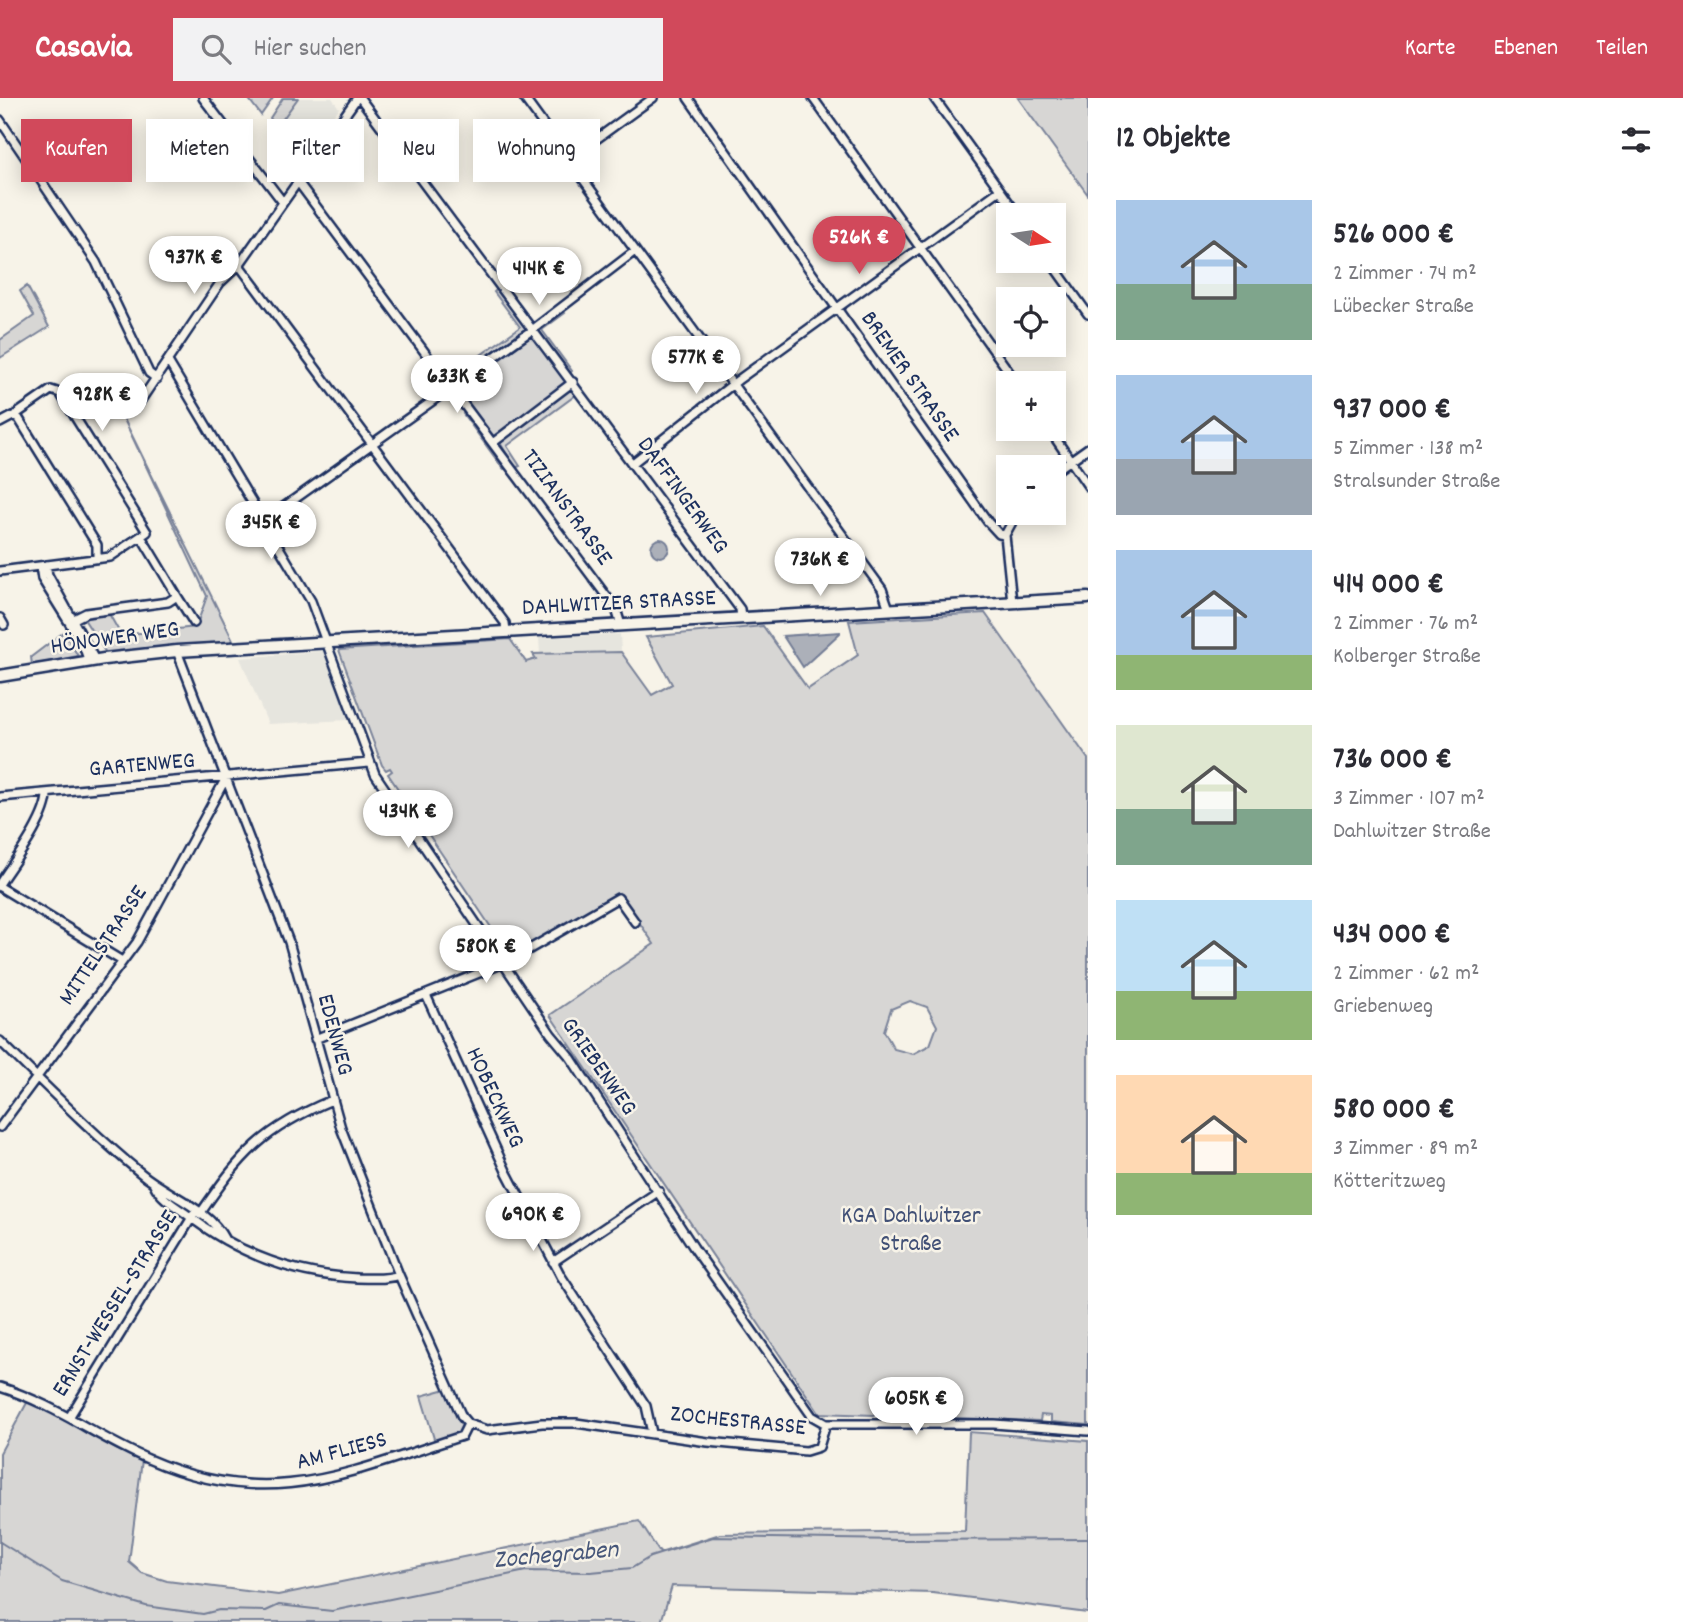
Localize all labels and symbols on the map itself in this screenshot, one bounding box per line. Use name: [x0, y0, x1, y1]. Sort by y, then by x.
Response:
north arrow: [996, 203, 1066, 273]
pin: 526K €: [802, 216, 916, 276]
pin: 937K €: [137, 236, 251, 296]
pin: 414K €: [482, 248, 596, 307]
street label: BREMER STRASSE: [851, 305, 967, 450]
pin: 577K €: [639, 336, 753, 396]
pin: 633K €: [400, 356, 514, 415]
pin: 928K €: [45, 374, 159, 433]
street label: DAFFINGERWEG: [628, 430, 736, 562]
street label: TIZIANSTRASSE: [512, 443, 620, 574]
pin: 345K €: [214, 502, 328, 561]
pin: 736K €: [763, 538, 877, 598]
street label: DAHLWITZER STRASSE: [521, 582, 717, 626]
street label: HÖNOWER WEG: [48, 613, 182, 665]
street label: GARTENWEG: [88, 744, 196, 788]
pin: 434K €: [351, 790, 465, 850]
street label: MITTELSTRASSE: [51, 879, 157, 1013]
pin: 580K €: [429, 926, 543, 985]
street label: EDENWEG: [307, 991, 361, 1079]
street label: GRIEBENWEG: [552, 1011, 644, 1123]
street label: HOBECKWEG: [456, 1042, 532, 1154]
pin: 690K €: [476, 1194, 590, 1253]
park label: KGA Dahlwitzer Straße: [841, 1200, 981, 1262]
street label: ERNST-WESSEL-STRASSE: [45, 1204, 187, 1404]
pin: 605K €: [859, 1378, 973, 1437]
street label: ZOCHESTRASSE: [668, 1398, 808, 1446]
street label: AM FLIESS: [293, 1424, 391, 1480]
water label: Zochegraben: [492, 1532, 621, 1580]

